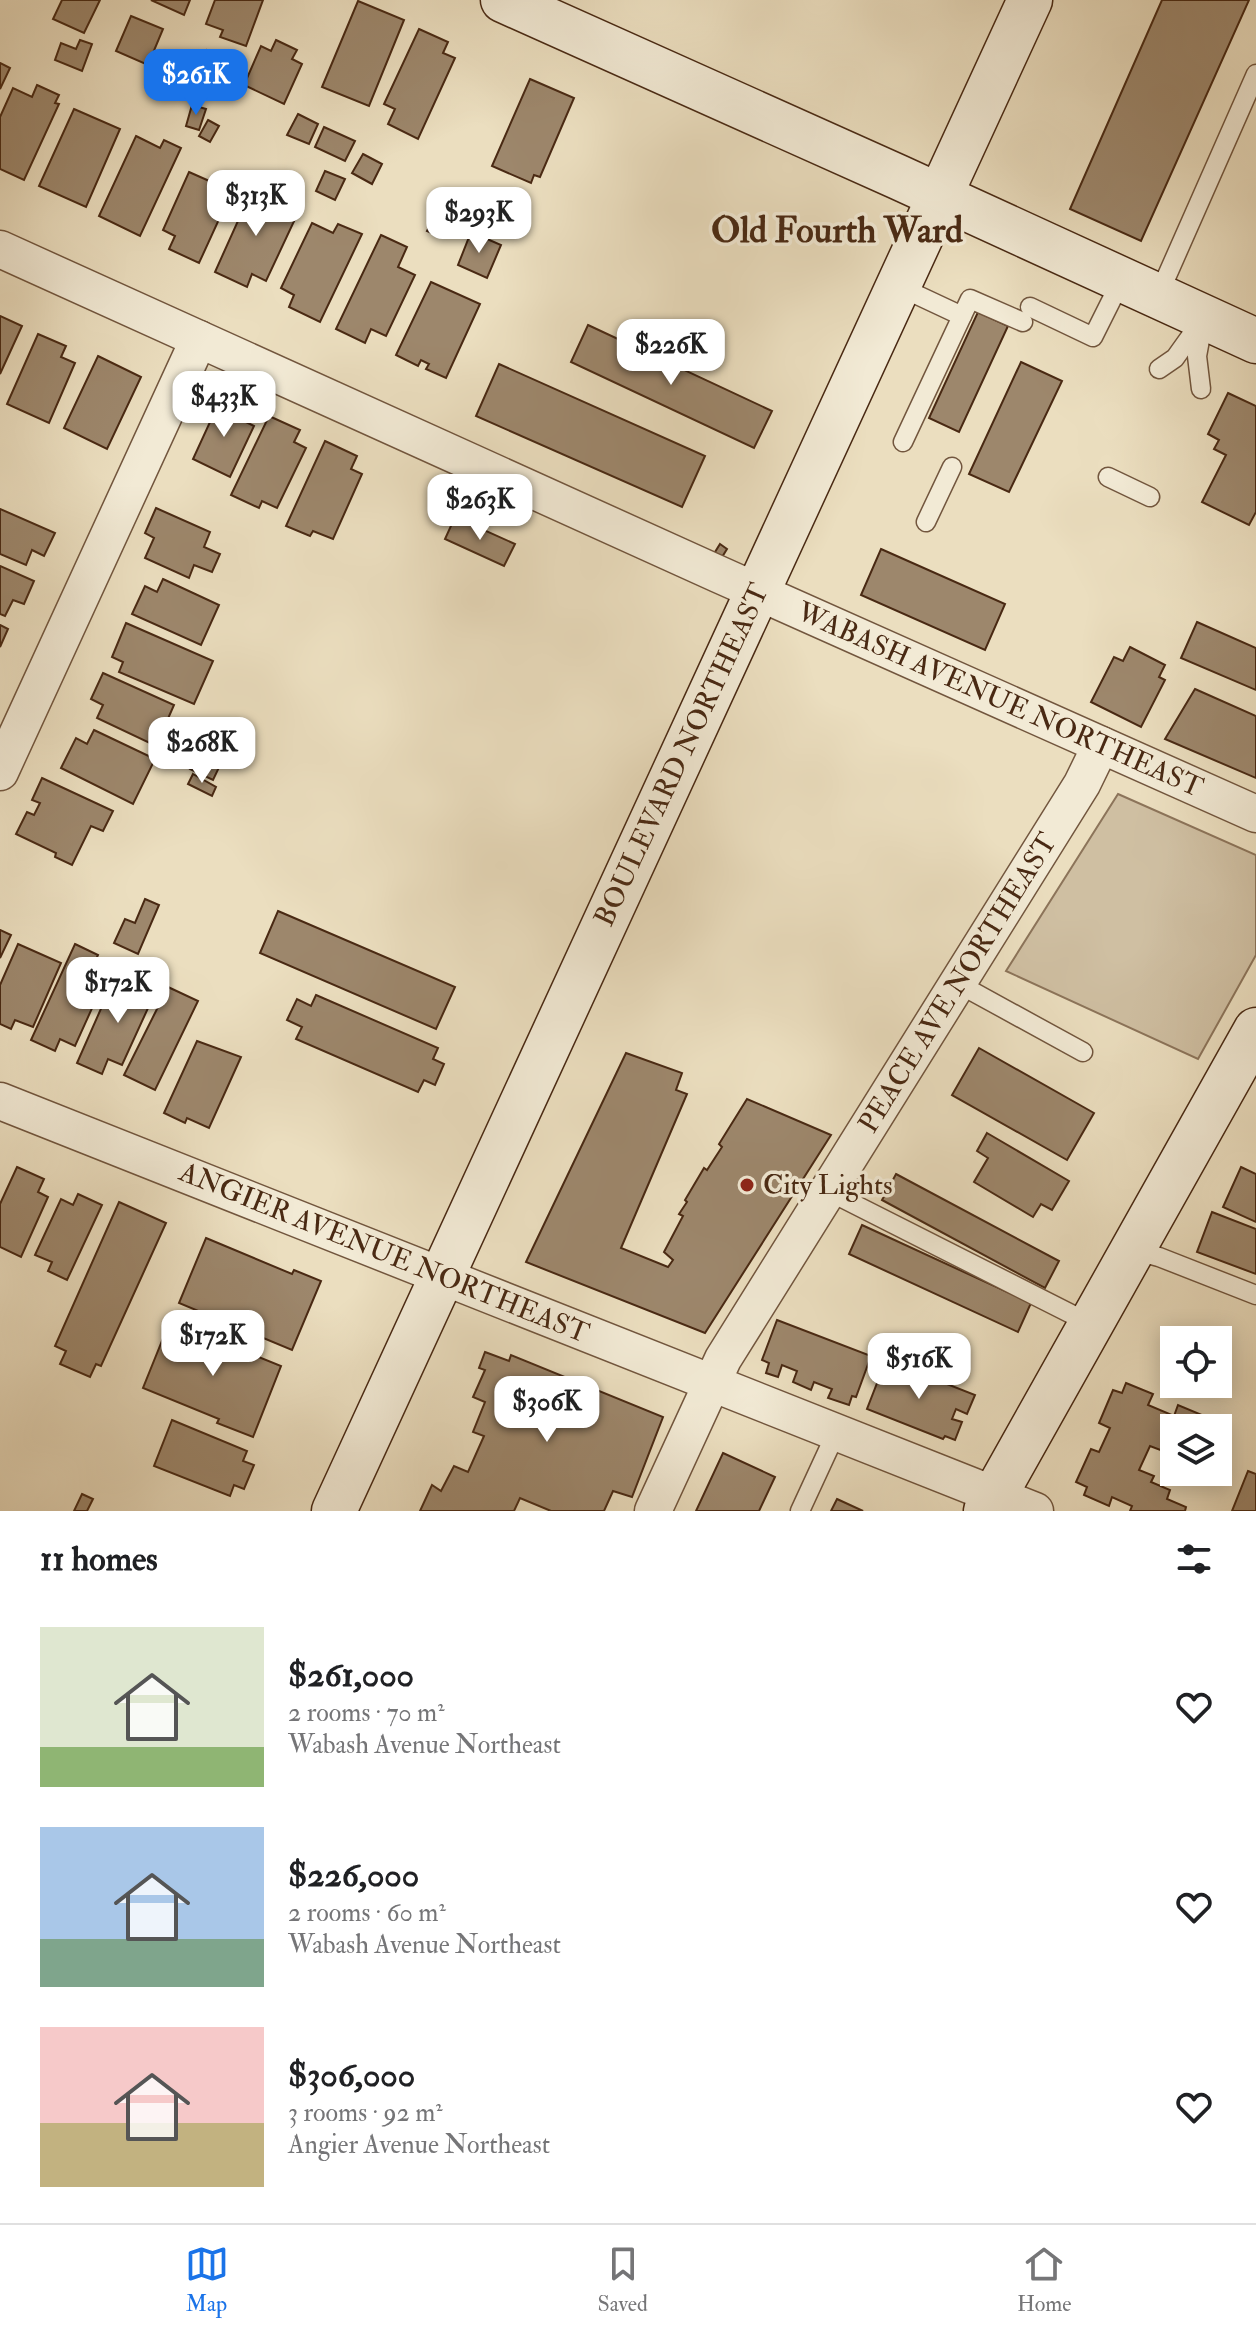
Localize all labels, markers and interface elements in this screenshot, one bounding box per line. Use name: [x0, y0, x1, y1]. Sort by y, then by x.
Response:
pin: $261K: [140, 49, 252, 117]
text: $261K: [162, 59, 230, 91]
pin: $313K: [200, 170, 312, 238]
text: $313K: [225, 180, 287, 212]
pin: $293K: [423, 187, 535, 255]
text: $293K: [444, 197, 514, 229]
district label: Old Fourth Ward: [711, 208, 963, 253]
pin: $226K: [615, 319, 727, 387]
text: $226K: [635, 329, 707, 361]
pin: $433K: [168, 371, 280, 439]
text: $433K: [191, 381, 257, 413]
pin: $263K: [424, 474, 536, 542]
text: $263K: [445, 484, 515, 516]
street label: BOULEVARD NORTHEAST: [587, 578, 777, 932]
street label: WABASH AVENUE NORTHEAST: [791, 594, 1209, 806]
pin: $268K: [146, 717, 258, 785]
text: $268K: [166, 727, 238, 759]
street label: PEACE AVE NORTHEAST: [851, 826, 1065, 1139]
pin: $172K: [62, 957, 174, 1025]
text: $172K: [84, 967, 152, 999]
street label: ANGIER AVENUE NORTHEAST: [173, 1154, 594, 1351]
place label: City Lights: [763, 1168, 893, 1203]
marker: City Lights: [738, 1176, 756, 1194]
pin: $172K: [157, 1310, 269, 1378]
text: $172K: [179, 1320, 247, 1352]
map controls: [1160, 1326, 1232, 1486]
button: locate: [1160, 1326, 1232, 1398]
pin: $516K: [863, 1333, 975, 1401]
text: $516K: [886, 1343, 952, 1375]
pin: $306K: [491, 1376, 603, 1444]
text: $306K: [512, 1386, 582, 1418]
button: layers: [1160, 1414, 1232, 1486]
icon: filters: [1172, 1537, 1216, 1581]
text: 11 homes: [40, 1538, 158, 1581]
text: $261,000: [288, 1654, 414, 1697]
icon: home: [104, 1659, 200, 1755]
icon: heart: [1172, 1685, 1216, 1729]
text: 2 rooms · 70 m²: [288, 1697, 445, 1729]
text: Wabash Avenue Northeast: [288, 1729, 561, 1761]
text: $226,000: [288, 1854, 419, 1897]
icon: home: [104, 1859, 200, 1955]
icon: heart: [1172, 1885, 1216, 1929]
text: 2 rooms · 60 m²: [288, 1897, 446, 1929]
text: Wabash Avenue Northeast: [288, 1929, 561, 1961]
text: $306,000: [288, 2054, 415, 2097]
icon: home: [104, 2059, 200, 2155]
icon: heart: [1172, 2085, 1216, 2129]
text: 3 rooms · 92 m²: [288, 2097, 443, 2129]
text: Angier Avenue Northeast: [288, 2129, 550, 2161]
tab: Map: [185, 2242, 229, 2318]
tab: Saved: [598, 2242, 648, 2318]
tab: Home: [1017, 2242, 1071, 2318]

